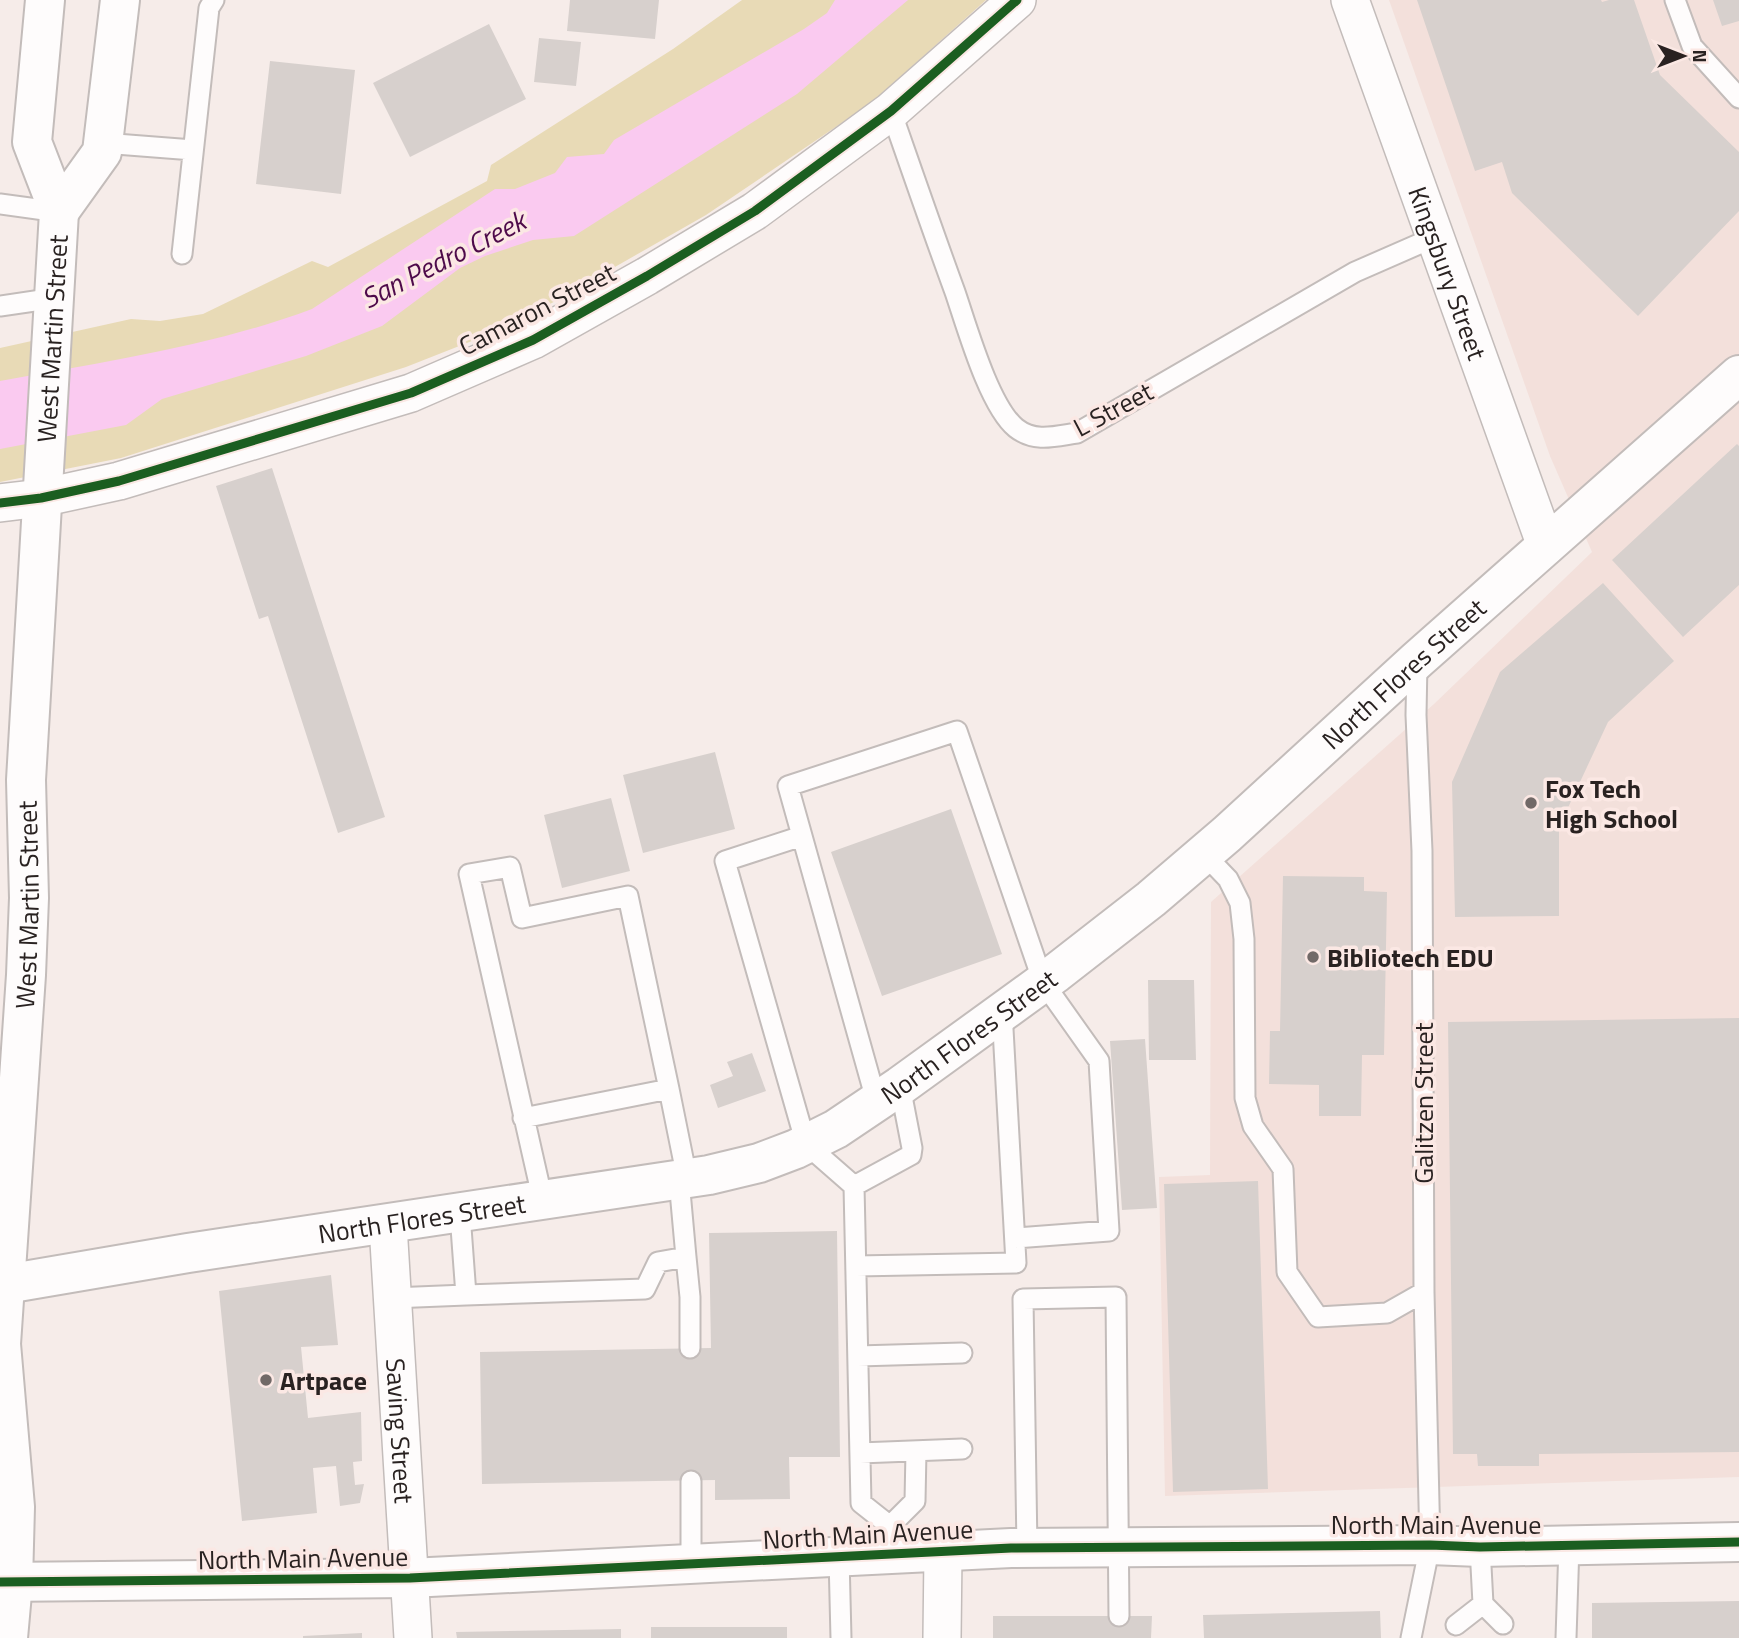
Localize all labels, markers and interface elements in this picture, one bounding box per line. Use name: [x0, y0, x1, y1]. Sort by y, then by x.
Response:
north arrow: [1648, 21, 1718, 91]
text: N: [1686, 49, 1715, 63]
street label: Kingsbury Street: [1399, 181, 1497, 365]
water label: San Pedro Creek: [353, 197, 536, 319]
street label: West Martin Street: [26, 234, 77, 444]
street label: Camaron Street: [452, 253, 622, 365]
street label: L Street: [1066, 372, 1160, 446]
street label: North Flores Street: [1313, 589, 1494, 758]
place label: Fox Tech High School: [1545, 769, 1678, 838]
marker: Fox Tech High School: [1523, 795, 1539, 811]
street label: West Martin Street: [4, 800, 49, 1010]
place label: Bibliotech EDU: [1327, 938, 1494, 977]
marker: Bibliotech EDU: [1305, 949, 1321, 965]
street label: North Flores Street: [873, 959, 1065, 1113]
street label: Galitzen Street: [1404, 1022, 1443, 1184]
street label: North Flores Street: [315, 1183, 528, 1253]
street label: Saving Street: [377, 1357, 424, 1504]
place label: Artpace: [280, 1361, 367, 1400]
marker: Artpace: [258, 1372, 274, 1388]
street label: North Main Avenue: [1331, 1505, 1541, 1544]
street label: North Main Avenue: [762, 1509, 974, 1559]
street label: North Main Avenue: [197, 1537, 409, 1579]

